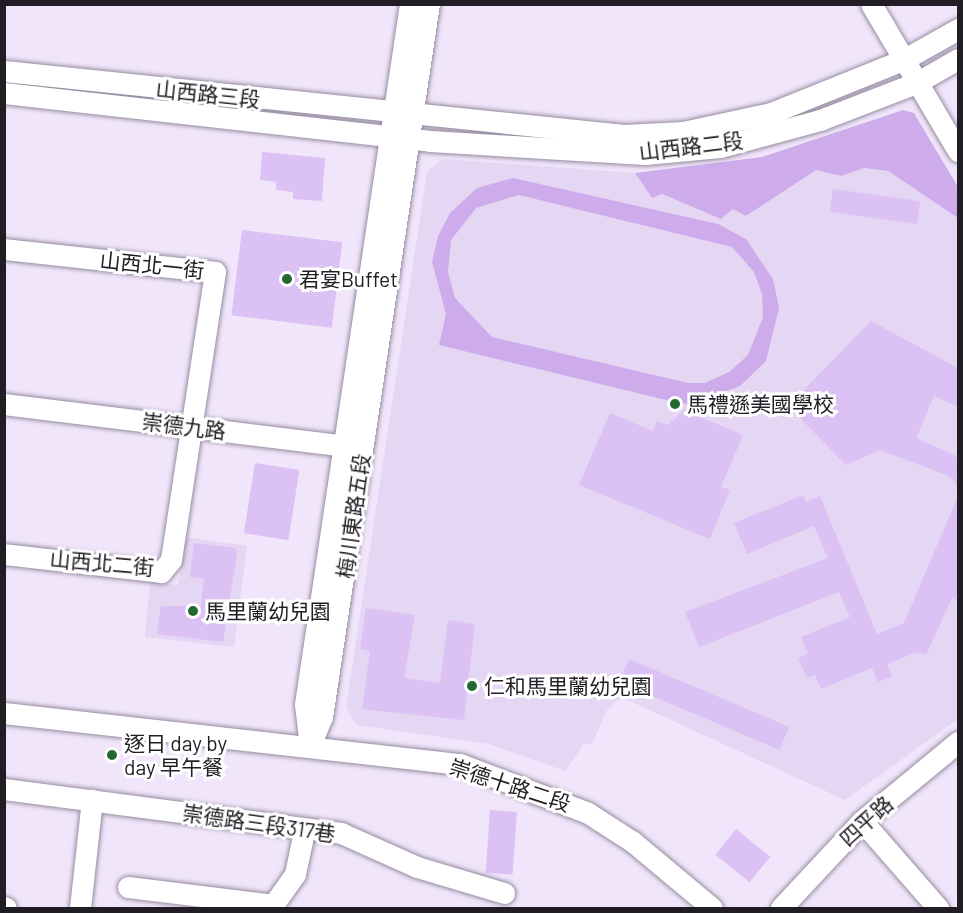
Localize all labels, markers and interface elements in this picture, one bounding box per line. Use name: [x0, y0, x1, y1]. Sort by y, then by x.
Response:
street label: 山西路三段: [154, 76, 262, 112]
street label: 山西路二段: [637, 127, 745, 165]
street label: 山西北一街: [98, 247, 206, 283]
place label: 君宴Buffet: [299, 266, 398, 292]
marker: 君宴Buffet: [280, 272, 294, 286]
place label: 馬禮遜美國學校: [687, 391, 834, 417]
marker: 馬禮遜美國學校: [668, 397, 682, 411]
street label: 崇德九路: [141, 408, 227, 444]
street label: 梅川東路五段: [332, 452, 374, 580]
street label: 山西北二街: [49, 546, 155, 580]
place label: 馬里蘭幼兒園: [205, 598, 331, 624]
marker: 馬里蘭幼兒園: [186, 604, 200, 618]
place label: 仁和馬里蘭幼兒園: [484, 673, 652, 699]
marker: 仁和馬里蘭幼兒園: [465, 679, 479, 693]
place label: 逐日 day by day 早午餐: [124, 730, 227, 780]
marker: 逐日 day by day 早午餐: [105, 748, 119, 762]
street label: 崇德十路二段: [446, 754, 574, 816]
street label: 四平路: [834, 791, 898, 851]
street label: 崇德路三段317巷: [181, 800, 337, 846]

